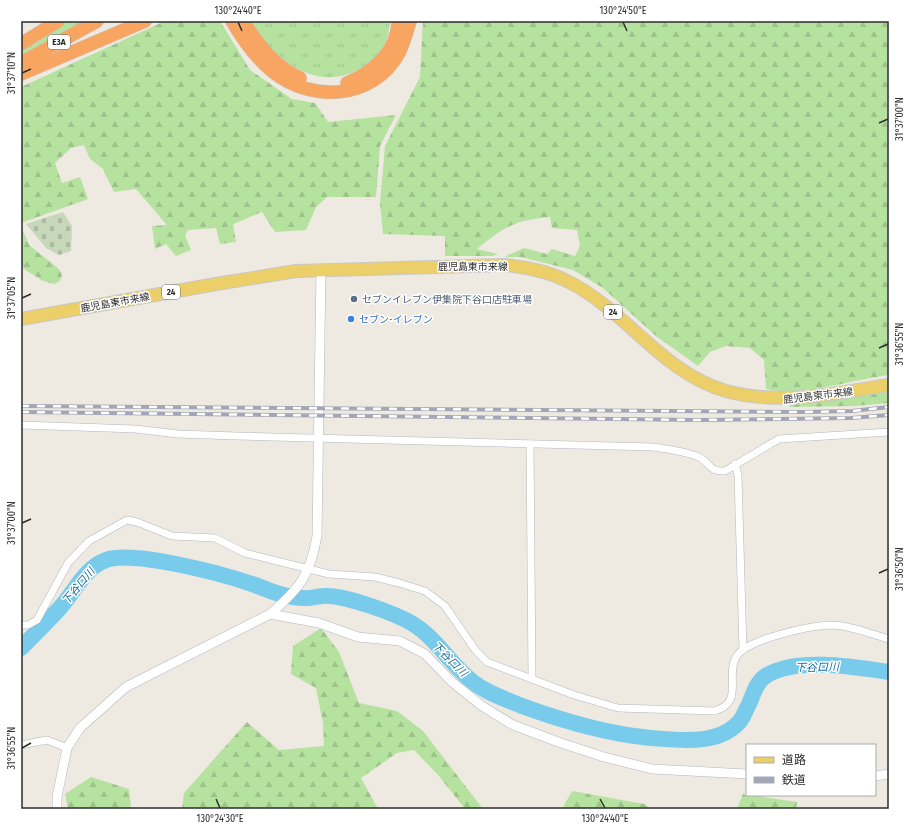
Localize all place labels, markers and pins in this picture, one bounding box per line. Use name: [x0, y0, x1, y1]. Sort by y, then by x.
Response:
marker: セブンイレブン伊集院下谷口店駐車場: [349, 294, 359, 304]
place label: セブンイレブン伊集院下谷口店駐車場: [362, 294, 532, 306]
marker: セブン-イレブン: [346, 314, 356, 324]
place label: セブン-イレブン: [359, 314, 433, 326]

